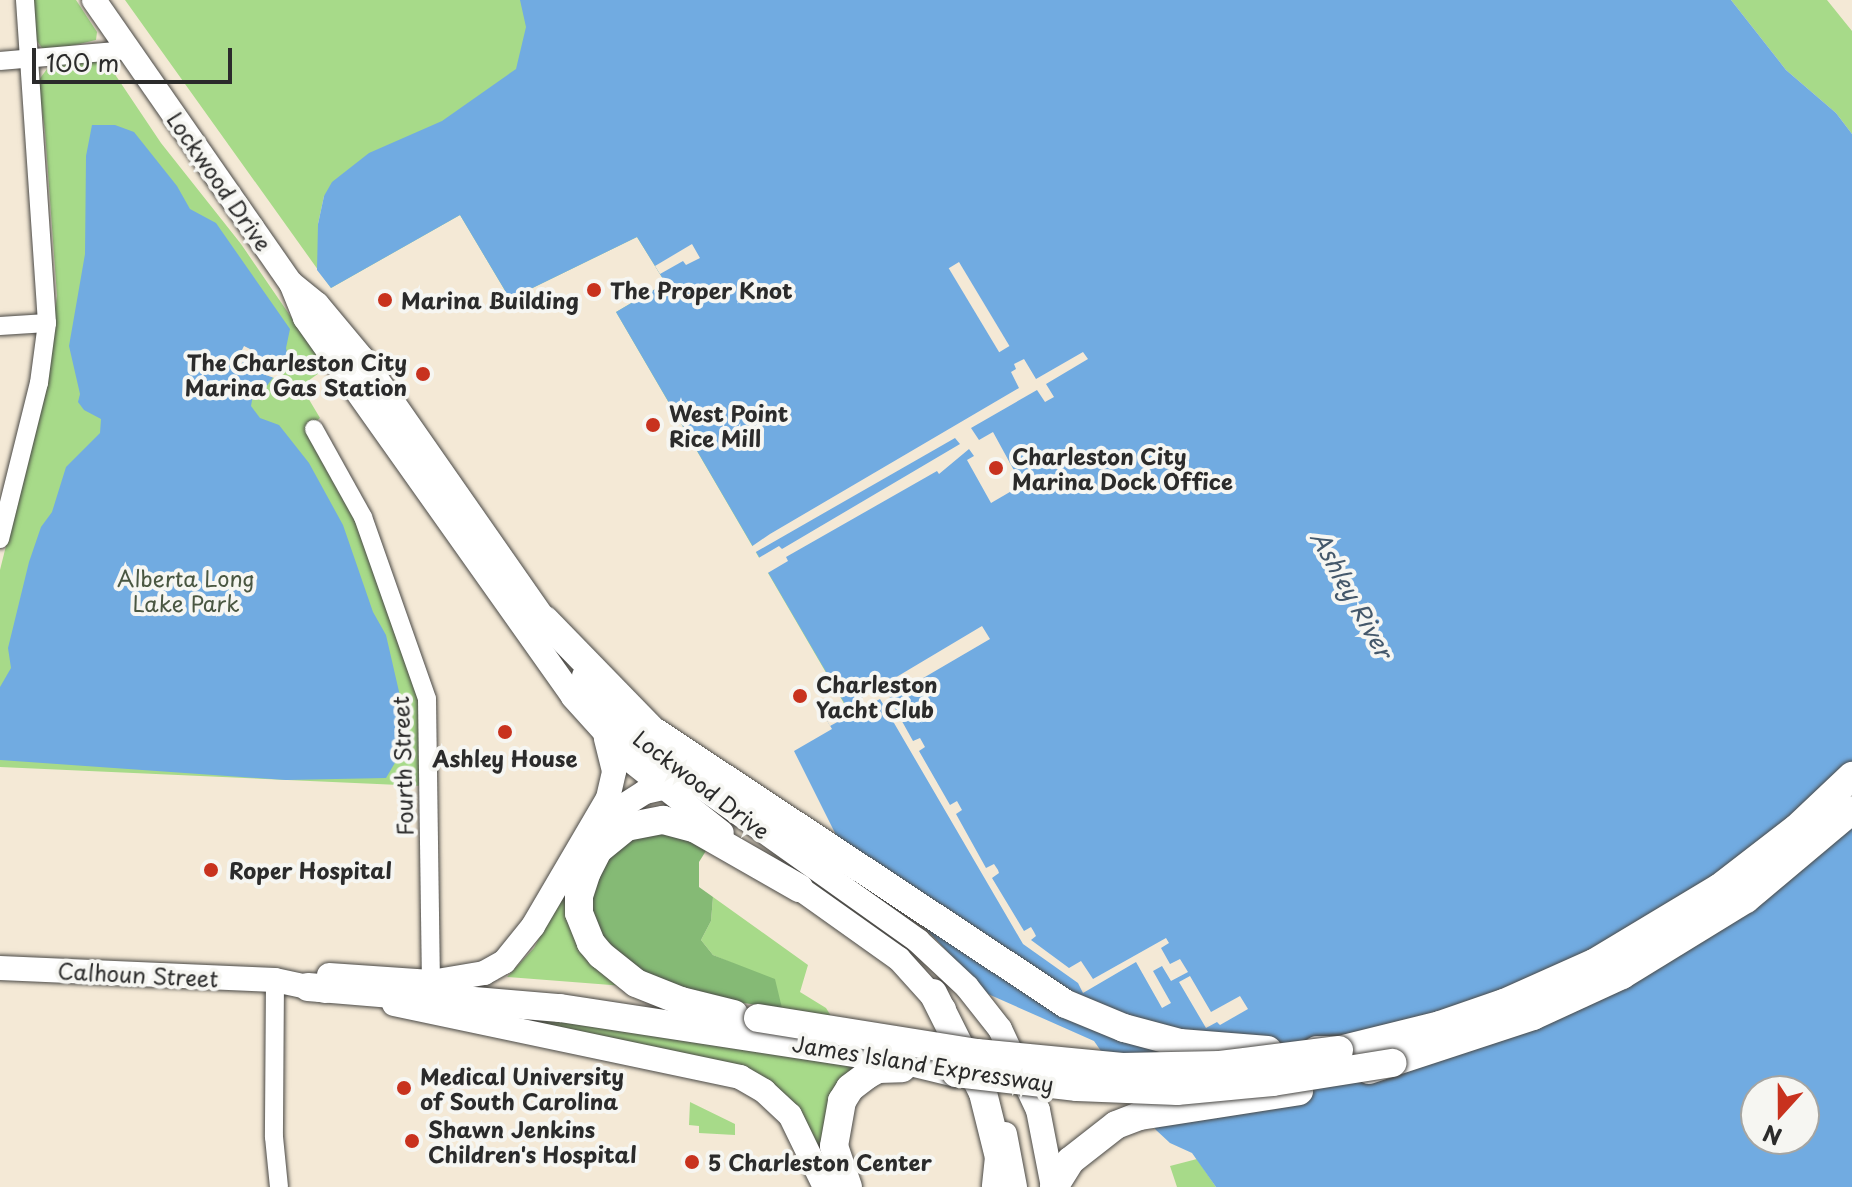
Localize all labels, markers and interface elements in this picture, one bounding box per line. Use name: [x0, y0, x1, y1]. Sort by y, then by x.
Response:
scale bar: [36, 32, 236, 82]
text: 100 m: [46, 44, 119, 80]
street label: Lockwood Drive: [162, 106, 278, 256]
place label: The Proper Knot: [610, 277, 793, 303]
marker: The Proper Knot: [585, 281, 603, 299]
place label: Marina Building: [401, 287, 580, 313]
marker: Marina Building: [376, 291, 394, 309]
place label: The Charleston City Marina Gas Station: [184, 348, 407, 400]
marker: The Charleston City Marina Gas Station: [414, 365, 432, 383]
place label: West Point Rice Mill: [669, 399, 789, 450]
marker: West Point Rice Mill: [644, 416, 662, 434]
place label: Charleston City Marina Dock Office: [1012, 442, 1233, 494]
marker: Charleston City Marina Dock Office: [987, 459, 1005, 477]
water label: Ashley River: [1305, 524, 1399, 664]
park label: Alberta Long Lake Park: [117, 564, 255, 616]
place label: Charleston Yacht Club: [816, 670, 938, 722]
marker: Charleston Yacht Club: [791, 687, 809, 705]
street label: Fourth Street: [386, 695, 418, 837]
marker: Ashley House: [496, 723, 514, 741]
street label: Lockwood Drive: [628, 724, 776, 844]
place label: Ashley House: [431, 745, 579, 771]
place label: Roper Hospital: [229, 857, 395, 883]
marker: Roper Hospital: [200, 859, 222, 881]
street label: Calhoun Street: [57, 957, 219, 991]
street label: James Island Expressway: [789, 1029, 1057, 1097]
place label: Medical University of South Carolina: [420, 1062, 625, 1114]
north arrow: [1740, 1075, 1820, 1155]
marker: Medical University of South Carolina: [395, 1079, 413, 1097]
place label: Shawn Jenkins Children's Hospital: [428, 1115, 637, 1166]
text: N: [1758, 1117, 1786, 1155]
marker: Shawn Jenkins Children's Hospital: [403, 1132, 421, 1150]
place label: 5 Charleston Center: [708, 1149, 934, 1175]
marker: 5 Charleston Center: [683, 1153, 701, 1171]

